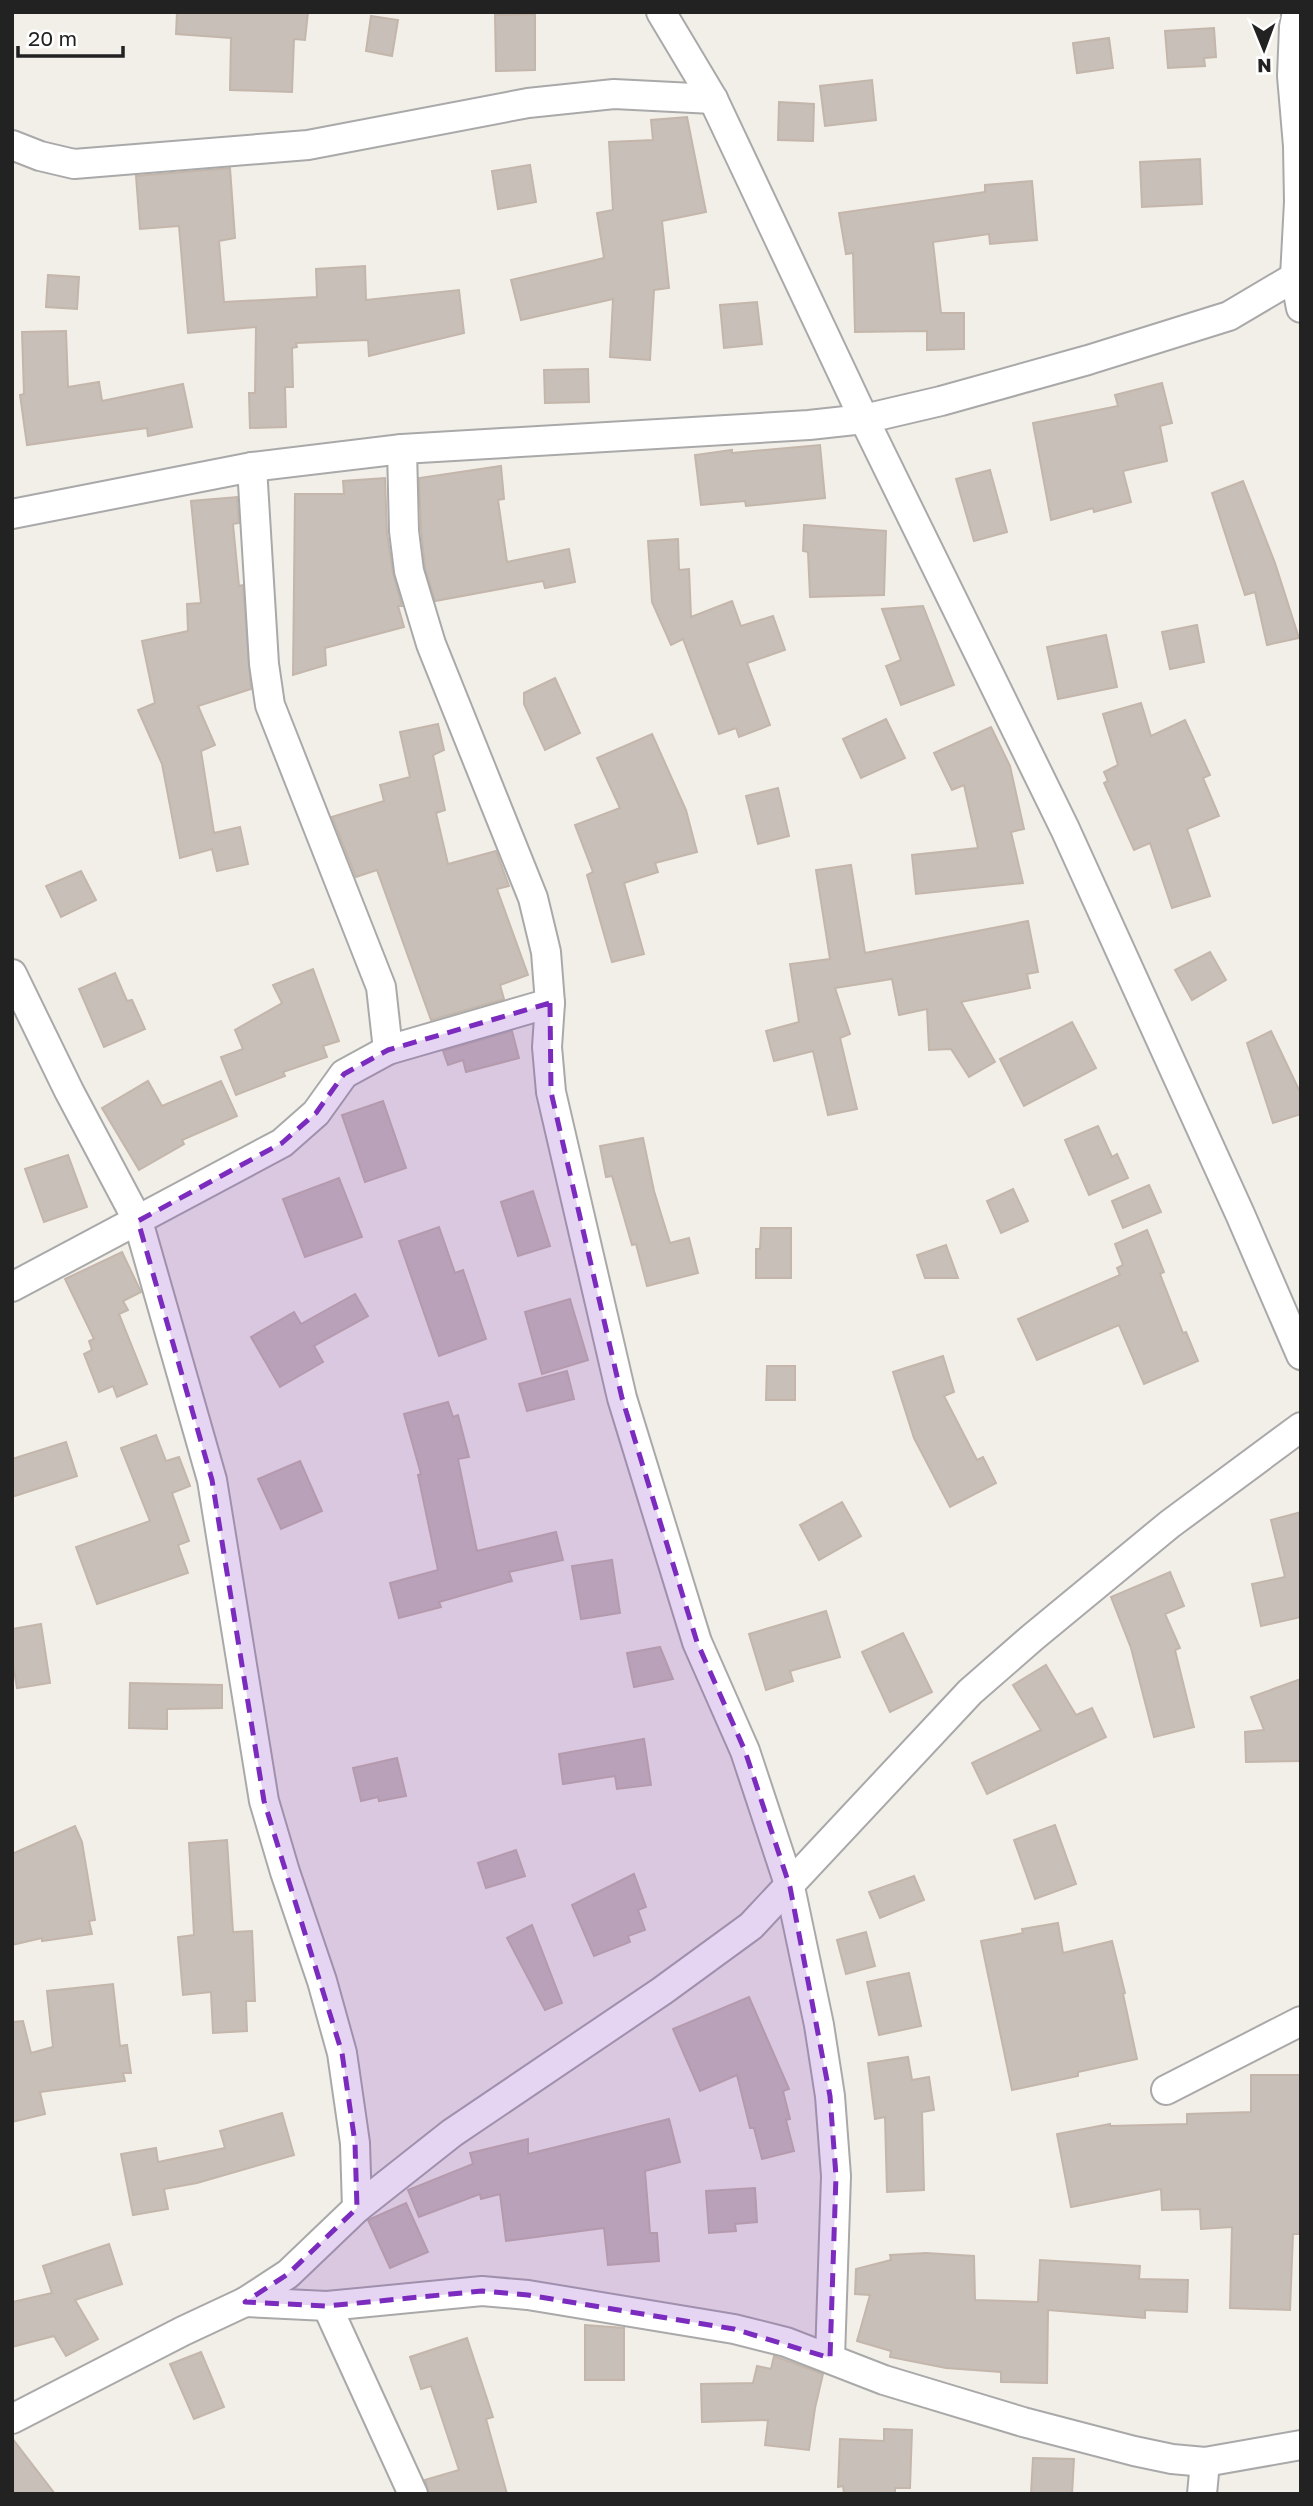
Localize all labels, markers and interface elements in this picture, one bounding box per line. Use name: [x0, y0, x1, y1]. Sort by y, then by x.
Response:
scale bar: [18, 14, 122, 58]
north arrow: [1229, 14, 1299, 84]
text: 20 m: [28, 25, 77, 51]
text: N: [1257, 55, 1272, 78]

